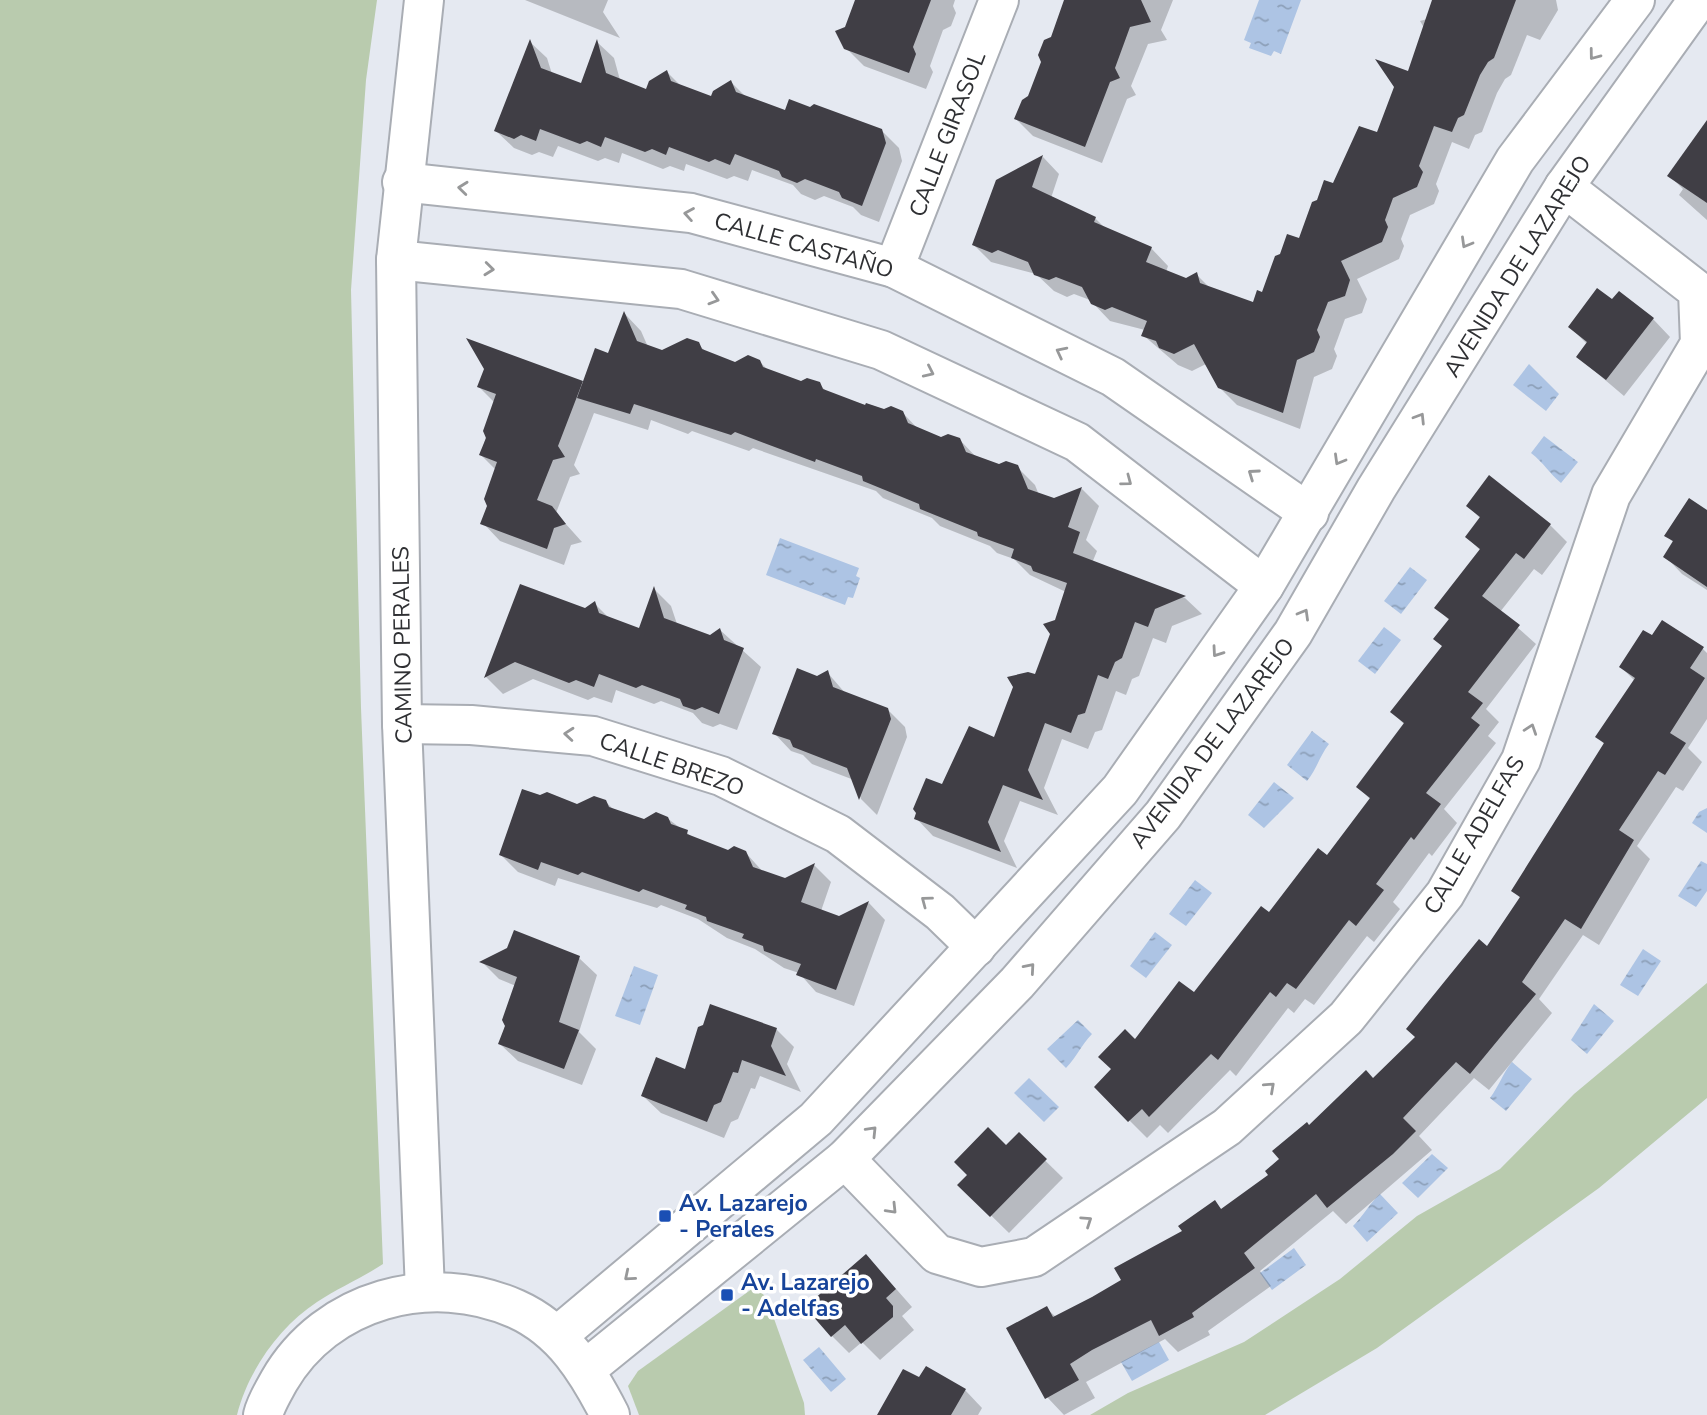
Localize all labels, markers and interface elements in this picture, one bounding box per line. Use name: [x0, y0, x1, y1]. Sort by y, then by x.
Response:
street label: CALLE GIRASOL: [902, 47, 993, 221]
one-way arrow: [1590, 47, 1602, 59]
street label: AVENIDA DE LAZAREJO: [1436, 149, 1598, 383]
one-way arrow: [457, 181, 469, 196]
street label: CALLE CASTAÑO: [711, 205, 897, 286]
one-way arrow: [683, 207, 695, 222]
one-way arrow: [1462, 235, 1475, 248]
one-way arrow: [484, 261, 495, 276]
one-way arrow: [707, 290, 719, 305]
one-way arrow: [1056, 346, 1068, 360]
one-way arrow: [922, 364, 934, 378]
one-way arrow: [1412, 413, 1425, 426]
one-way arrow: [1335, 453, 1348, 466]
one-way arrow: [1247, 469, 1260, 482]
one-way arrow: [1120, 472, 1132, 485]
street label: CAMINO PERALES: [385, 546, 420, 744]
one-way arrow: [1296, 609, 1309, 622]
street label: AVENIDA DE LAZAREJO: [1123, 632, 1302, 855]
one-way arrow: [1213, 644, 1226, 657]
one-way arrow: [1523, 723, 1537, 736]
street label: CALLE BREZO: [595, 725, 748, 804]
one-way arrow: [563, 727, 574, 742]
street label: CALLE ADELFAS: [1417, 750, 1532, 920]
one-way arrow: [921, 897, 933, 910]
one-way arrow: [1022, 963, 1034, 976]
one-way arrow: [1262, 1083, 1275, 1095]
one-way arrow: [864, 1127, 877, 1140]
place label: Av. Lazarejo - Perales: [679, 1188, 808, 1245]
one-way arrow: [884, 1200, 897, 1213]
marker: Av. Lazarejo - Perales: [657, 1208, 673, 1224]
one-way arrow: [1079, 1217, 1092, 1230]
place label: Av. Lazarejo - Adelfas: [741, 1267, 870, 1324]
one-way arrow: [624, 1268, 637, 1280]
marker: Av. Lazarejo - Adelfas: [719, 1287, 735, 1303]

